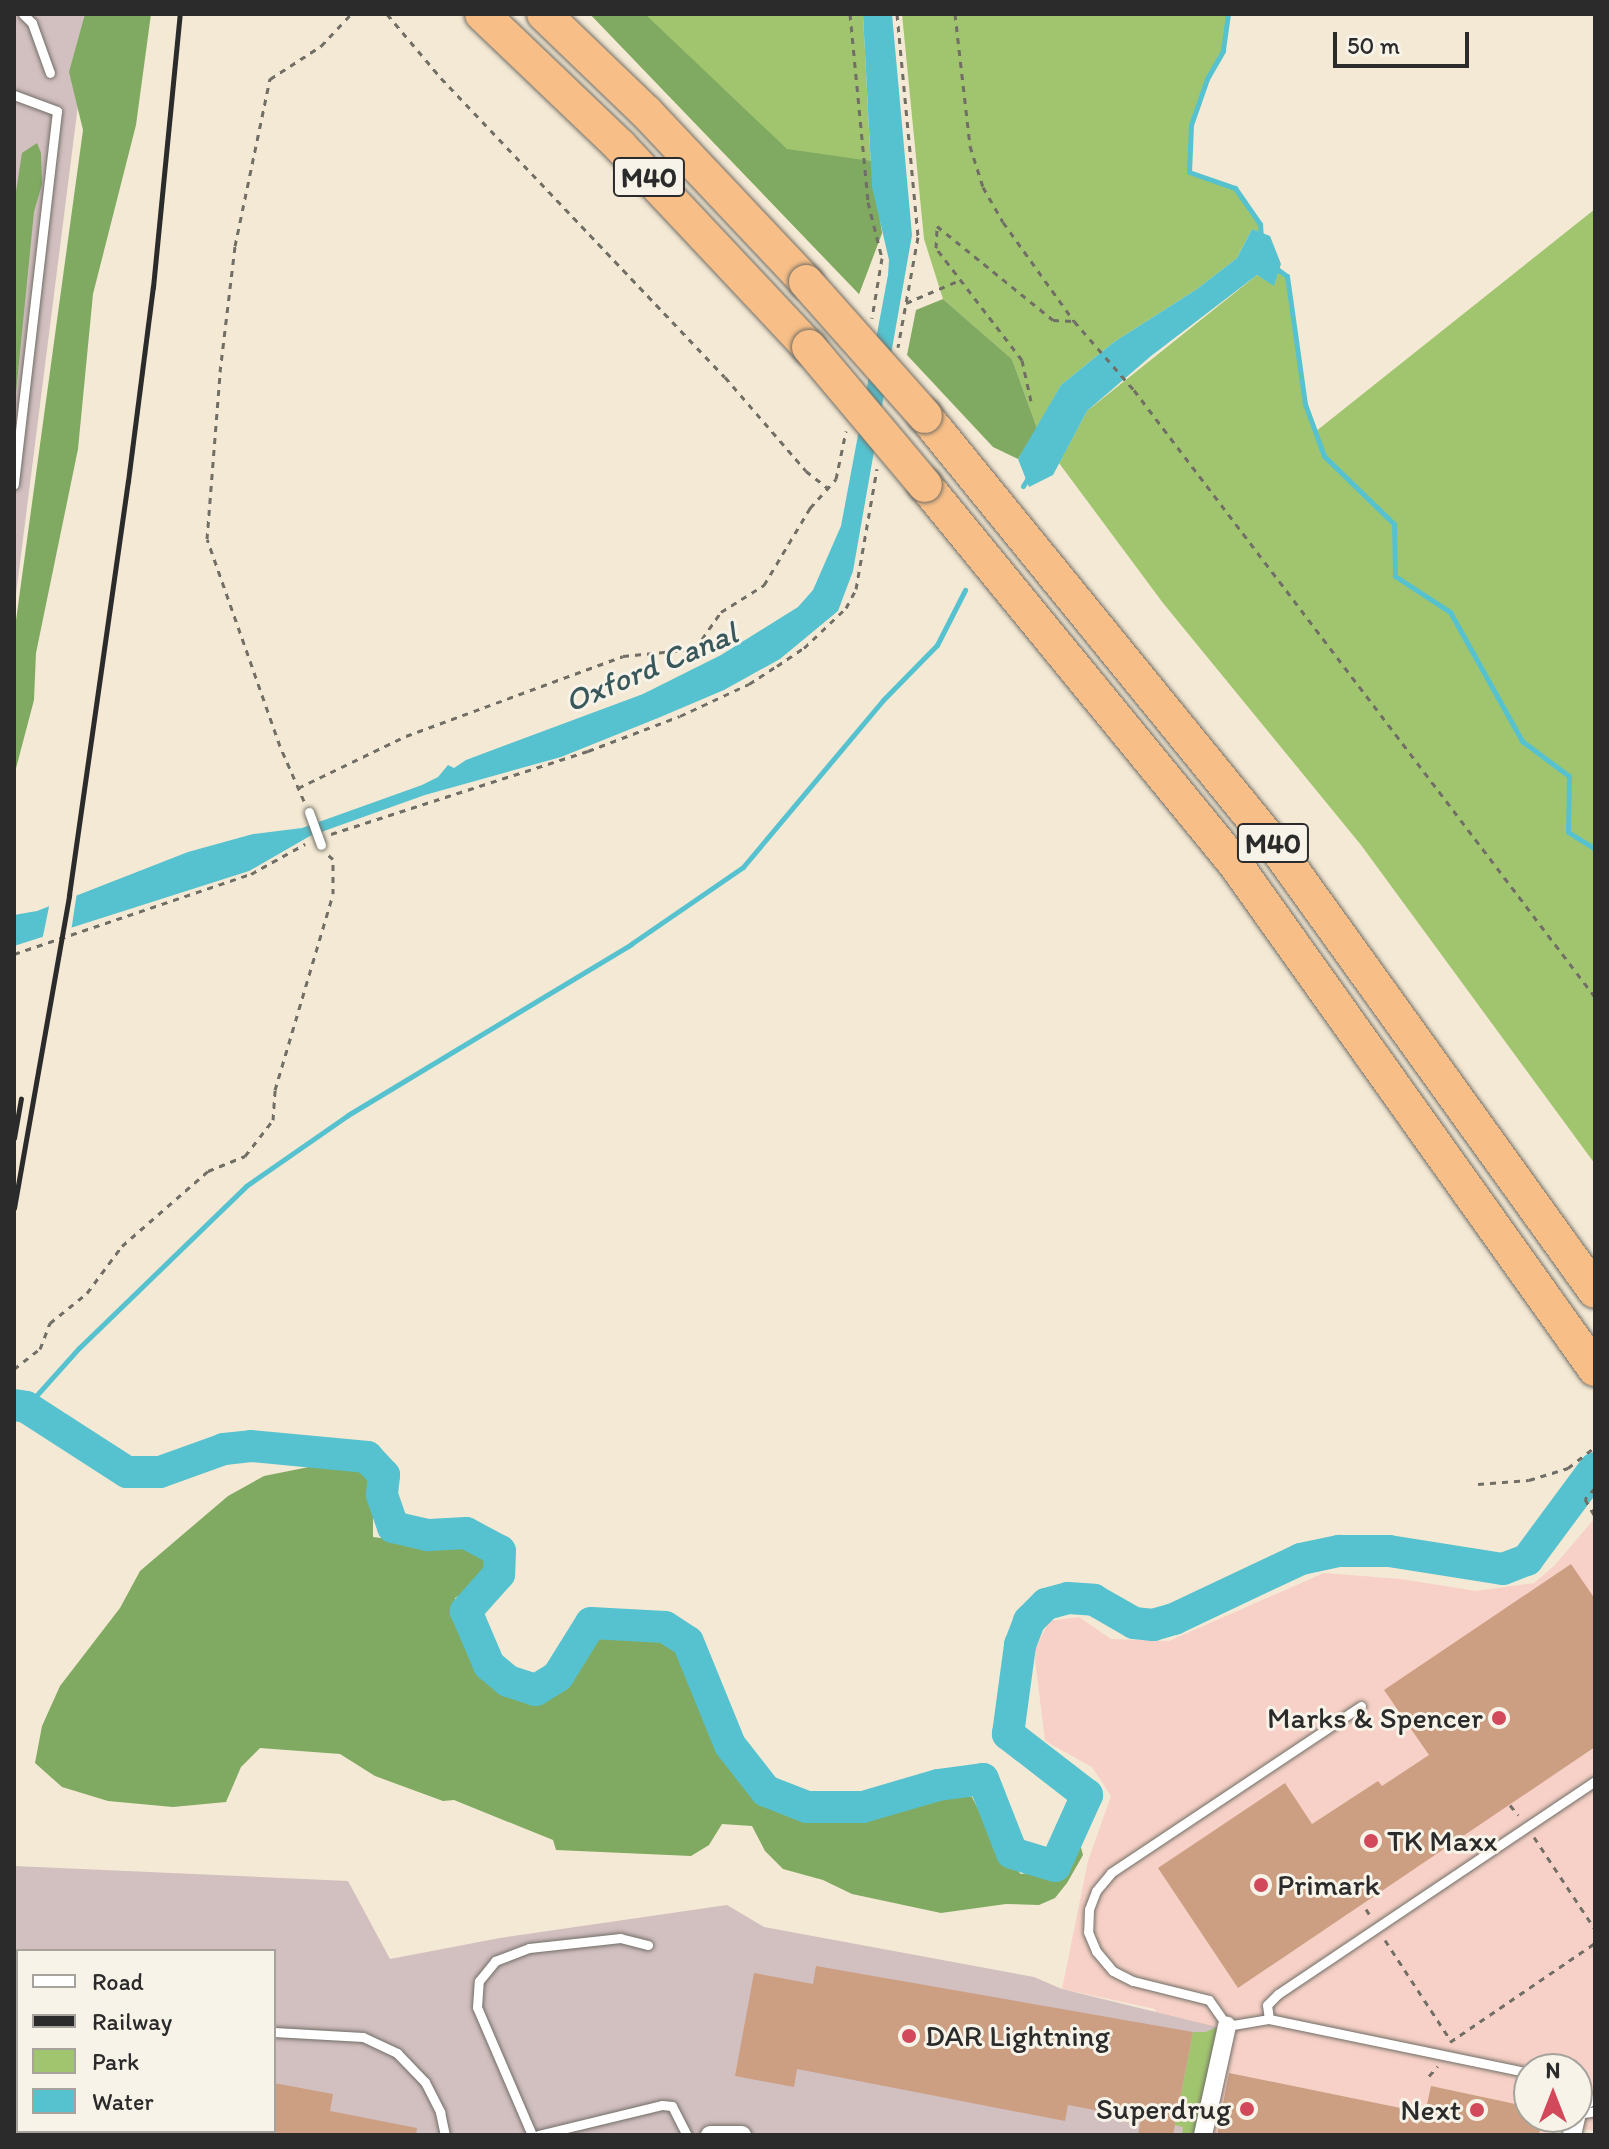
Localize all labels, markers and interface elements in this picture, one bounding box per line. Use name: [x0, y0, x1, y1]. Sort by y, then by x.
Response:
scale bar: [1337, 16, 1473, 66]
text: 50 m: [1347, 31, 1400, 60]
road number: M40: [611, 153, 687, 201]
water label: Oxford Canal: [558, 613, 744, 721]
road number: M40: [1235, 819, 1311, 867]
place label: Marks & Spencer: [1267, 1700, 1483, 1736]
marker: Marks & Spencer: [1490, 1709, 1508, 1727]
place label: TK Maxx: [1387, 1823, 1498, 1859]
marker: TK Maxx: [1362, 1832, 1380, 1850]
place label: Primark: [1277, 1867, 1380, 1903]
marker: Primark: [1252, 1876, 1270, 1894]
legend: [16, 1949, 276, 2133]
text: Road: [92, 1967, 144, 1996]
text: Railway: [92, 2007, 172, 2036]
place label: DAR Lightning: [925, 2018, 1110, 2054]
marker: DAR Lightning: [900, 2027, 918, 2045]
text: Park: [92, 2047, 139, 2076]
north arrow: [1513, 2053, 1593, 2133]
text: N: [1546, 2057, 1560, 2084]
text: Water: [92, 2087, 154, 2116]
place label: Superdrug: [1096, 2091, 1231, 2127]
place label: Next: [1400, 2092, 1461, 2128]
marker: Superdrug: [1238, 2100, 1256, 2118]
marker: Next: [1468, 2101, 1486, 2119]

